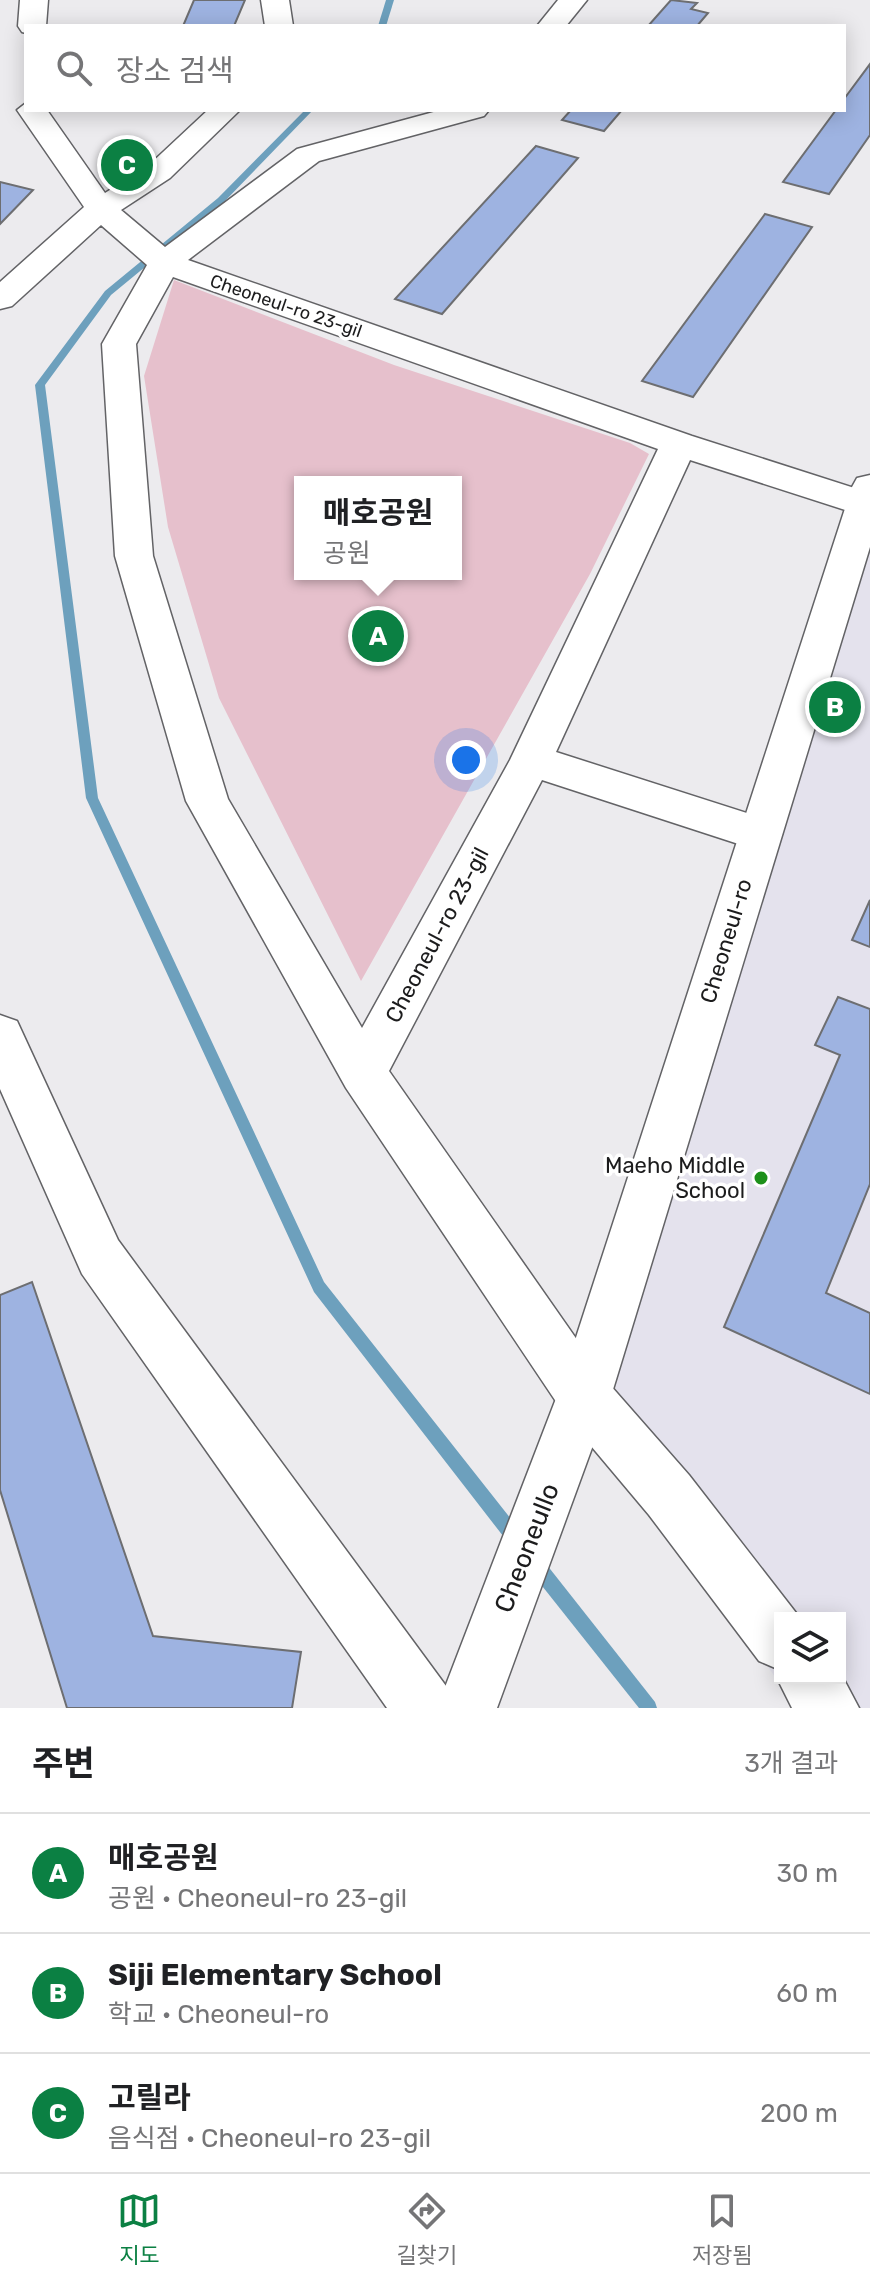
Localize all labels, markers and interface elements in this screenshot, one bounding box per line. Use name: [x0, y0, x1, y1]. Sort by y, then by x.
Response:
search box: [24, 24, 846, 112]
icon: search: [52, 46, 96, 90]
text: 장소 검색: [116, 53, 234, 89]
pin: C: [101, 135, 153, 195]
street label: Cheoneul-ro 23-gil: [207, 270, 365, 342]
popup: [294, 476, 462, 580]
text: 매호공원: [323, 495, 433, 531]
text: 공원: [323, 538, 371, 569]
pin: A: [352, 606, 404, 666]
pin: B: [809, 677, 861, 737]
your location: [446, 740, 486, 780]
street label: Cheoneul-ro 23-gil: [379, 843, 495, 1027]
street label: Cheoneul-ro: [694, 876, 758, 1006]
place label: Maeho Middle School: [605, 1152, 745, 1204]
marker: Maeho Middle School: [752, 1169, 770, 1187]
street label: Cheoneullo: [488, 1479, 566, 1617]
map controls: [774, 1612, 846, 1684]
button: layers: [774, 1612, 846, 1684]
text: 주변: [32, 1743, 95, 1784]
text: 3개 결과: [744, 1748, 838, 1779]
text: 매호공원: [108, 1840, 218, 1876]
text: A: [49, 1858, 67, 1889]
text: 30 m: [776, 1858, 838, 1889]
text: 공원 · Cheoneul-ro 23-gil: [108, 1883, 407, 1914]
text: Siji Elementary School: [108, 1957, 442, 1993]
text: B: [49, 1978, 67, 2009]
text: 60 m: [776, 1978, 838, 2009]
text: 학교 · Cheoneul-ro: [108, 1999, 329, 2030]
text: 고릴라: [108, 2080, 191, 2116]
text: C: [49, 2098, 67, 2129]
text: 200 m: [760, 2098, 838, 2129]
text: 음식점 · Cheoneul-ro 23-gil: [108, 2123, 431, 2154]
tab: 지도: [117, 2189, 161, 2269]
tab: 길찾기: [396, 2189, 457, 2269]
tab: 저장됨: [692, 2189, 753, 2269]

